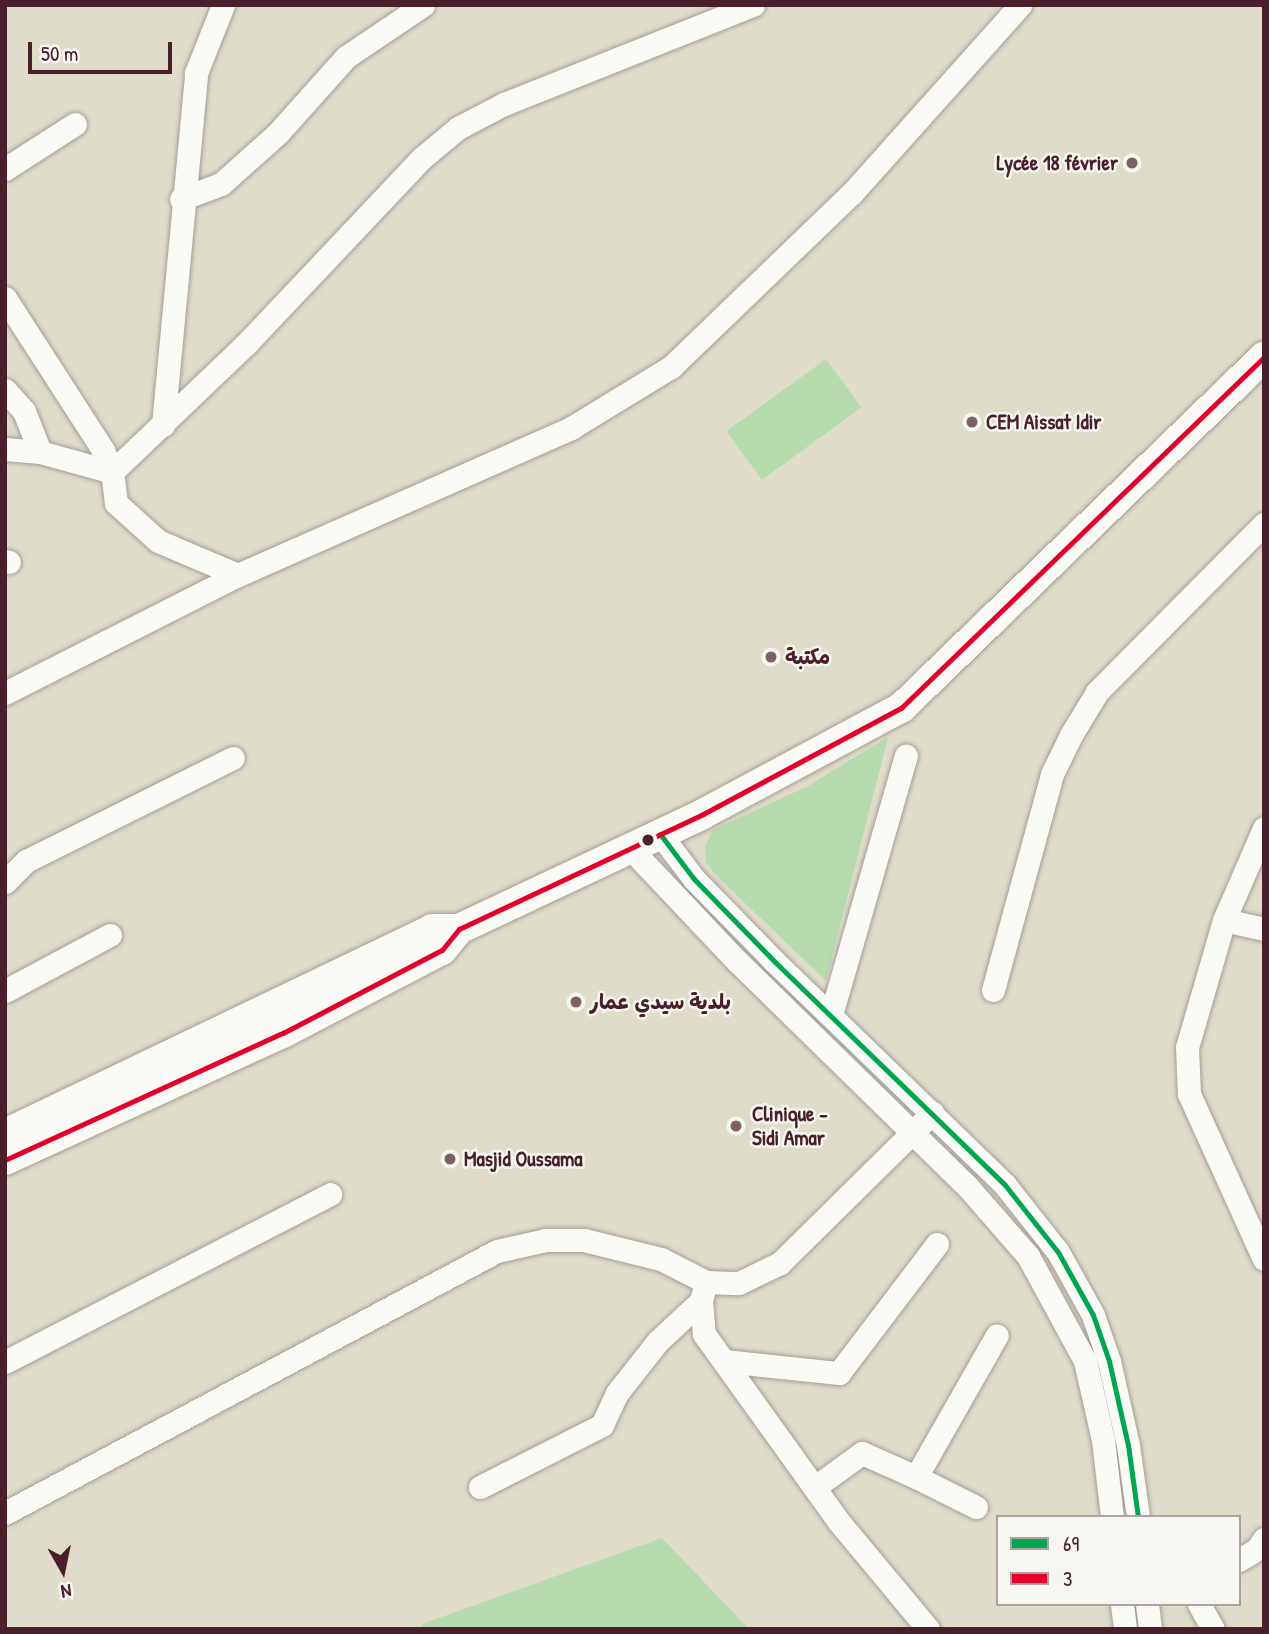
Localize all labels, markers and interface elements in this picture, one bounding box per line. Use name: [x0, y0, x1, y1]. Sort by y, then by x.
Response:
scale bar: [32, 28, 175, 72]
text: 50 m: [41, 39, 78, 68]
place label: Lycée 18 février: [997, 150, 1118, 176]
marker: Lycée 18 février: [1124, 155, 1140, 171]
place label: CEM Aissat Idir: [986, 409, 1101, 435]
marker: CEM Aissat Idir: [964, 414, 980, 430]
place label: مكتبة: [785, 644, 830, 670]
marker: مكتبة: [763, 649, 779, 665]
unlabelled marker: [641, 833, 655, 847]
place label: بلدية سيدي عمار: [590, 989, 731, 1015]
marker: بلدية سيدي عمار: [568, 994, 584, 1010]
place label: Clinique - Sidi Amar: [752, 1101, 828, 1151]
marker: Clinique - Sidi Amar: [726, 1116, 746, 1136]
place label: Masjid Oussama: [464, 1146, 582, 1172]
marker: Masjid Oussama: [442, 1151, 458, 1167]
legend: [996, 1515, 1241, 1606]
text: 69: [1063, 1529, 1079, 1558]
north arrow: [28, 1536, 98, 1606]
text: 3: [1063, 1564, 1072, 1593]
text: N: [59, 1578, 73, 1605]

